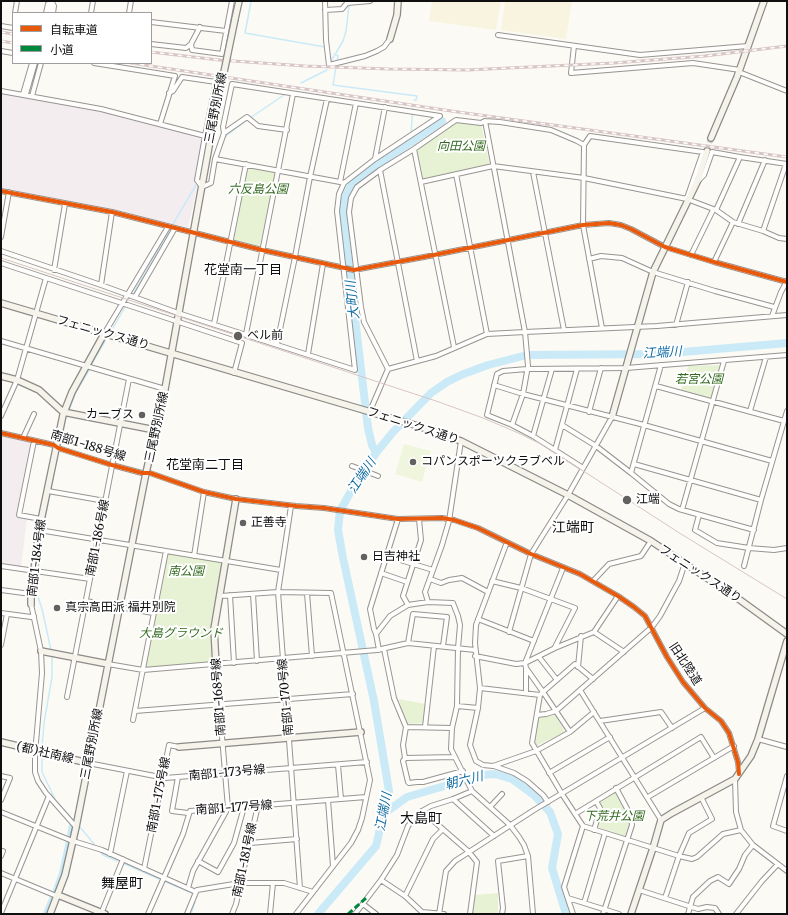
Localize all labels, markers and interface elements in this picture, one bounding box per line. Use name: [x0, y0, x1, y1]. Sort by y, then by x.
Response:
legend: [12, 12, 152, 64]
text: 自転車道: [50, 22, 98, 37]
text: 小道: [50, 42, 74, 57]
street label: 三尾野別所線: [202, 71, 230, 145]
park label: 向田公園: [437, 140, 485, 154]
park label: 六反島公園: [228, 183, 288, 197]
district label: 花堂南一丁目: [204, 262, 282, 278]
water label: 大町川: [343, 280, 363, 320]
street label: フェニックス通り: [55, 313, 151, 353]
place label: ベル前: [247, 329, 283, 343]
marker: ベル前: [232, 330, 244, 342]
water label: 江端川: [642, 344, 682, 362]
park label: 若宮公園: [675, 373, 723, 387]
street label: 三尾野別所線: [142, 390, 172, 464]
street label: フェニックス通り: [365, 404, 461, 448]
place label: カーブス: [86, 408, 134, 422]
marker: カーブス: [137, 410, 147, 420]
street label: 南部1-188号線: [49, 428, 127, 464]
water label: 江端川: [345, 455, 379, 497]
place label: コパンスポーツクラブベル: [421, 455, 565, 469]
district label: 花堂南二丁目: [166, 457, 244, 473]
marker: コパンスポーツクラブベル: [408, 457, 418, 467]
place label: 江端: [636, 493, 660, 507]
marker: 江端: [621, 494, 633, 506]
street label: 南部1-186号線: [83, 498, 113, 578]
place label: 正善寺: [251, 516, 287, 530]
street label: 南部1-184号線: [25, 518, 49, 598]
marker: 正善寺: [238, 518, 248, 528]
district label: 江端町: [552, 520, 594, 536]
street label: フェニックス通り: [656, 542, 744, 606]
place label: 日吉神社: [372, 550, 420, 564]
marker: 日吉神社: [359, 552, 369, 562]
park label: 南公園: [168, 565, 204, 579]
place label: 真宗高田派 福井別院: [65, 601, 176, 615]
marker: 真宗高田派 福井別院: [52, 603, 62, 613]
park label: 大島グラウンド: [139, 627, 223, 641]
street label: 旧北陸道: [666, 640, 704, 688]
street label: 南部1-168号線: [209, 658, 229, 736]
street label: 南部1-170号線: [275, 658, 297, 736]
street label: 三尾野別所線: [78, 707, 106, 781]
street label: (都)社南線: [15, 739, 75, 767]
street label: 南部1-175号線: [145, 756, 173, 834]
street label: 南部1-173号線: [188, 762, 266, 784]
water label: 朝六川: [443, 769, 485, 793]
water label: 江端川: [373, 791, 395, 833]
street label: 南部1-177号線: [195, 798, 273, 818]
park label: 下荒井公園: [584, 810, 644, 824]
district label: 大島町: [400, 811, 442, 827]
street label: 南部1-181号線: [230, 821, 260, 899]
district label: 舞屋町: [101, 876, 143, 892]

